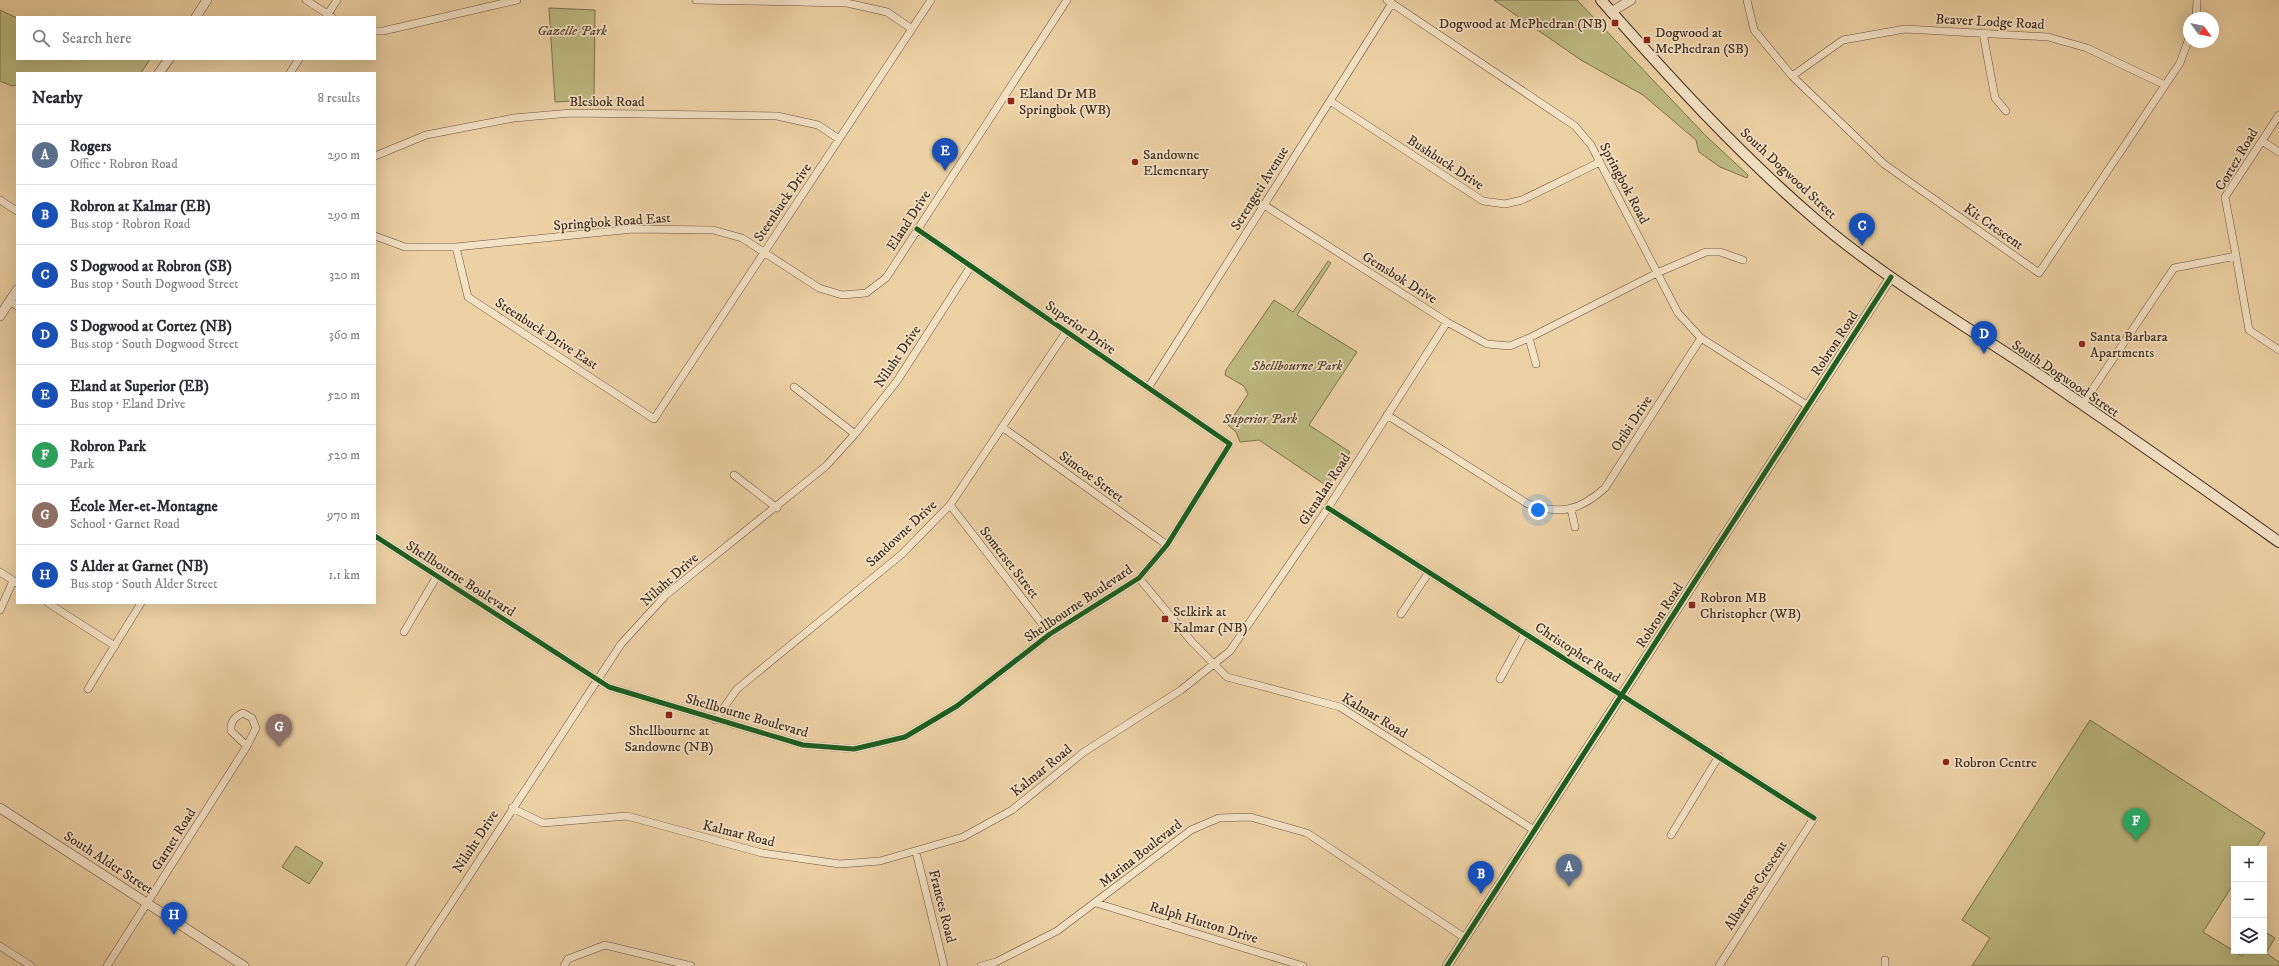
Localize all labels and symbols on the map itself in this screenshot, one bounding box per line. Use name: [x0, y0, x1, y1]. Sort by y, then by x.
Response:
street label: Beaver Lodge Road: [1935, 10, 2045, 34]
north arrow: [2183, 12, 2219, 48]
place label: Dogwood at McPhedran (NB): [1439, 15, 1607, 33]
marker: Dogwood at McPhedran (NB): [1610, 18, 1620, 28]
park label: Gazelle Park: [537, 22, 607, 40]
place label: Dogwood at McPhedran (SB): [1655, 24, 1749, 58]
marker: Dogwood at McPhedran (SB): [1642, 35, 1652, 45]
place label: Eland Dr MB Springbok (WB): [1019, 85, 1111, 119]
street label: Blesbok Road: [569, 93, 645, 111]
marker: Eland Dr MB Springbok (WB): [1006, 96, 1016, 106]
street label: South Dogwood Street: [1736, 124, 1841, 224]
street label: Cortez Road: [2211, 125, 2263, 194]
street label: Bushbuck Drive: [1404, 131, 1487, 194]
pin: E: [932, 138, 958, 171]
street label: Springbok Road: [1595, 140, 1653, 227]
street label: Serengeti Avenue: [1227, 143, 1293, 234]
place label: Sandowne Elementary: [1143, 146, 1209, 180]
marker: Sandowne Elementary: [1130, 157, 1140, 167]
street label: Steenbuck Drive: [750, 160, 816, 245]
street label: Eland Drive: [883, 187, 935, 254]
street label: Kit Crescent: [1960, 200, 2027, 254]
street label: Springbok Road East: [553, 209, 672, 235]
pin: C: [1849, 213, 1875, 246]
street label: Gemsbok Drive: [1359, 248, 1441, 308]
street label: Steenbuck Drive East: [492, 294, 602, 374]
street label: Superior Drive: [1042, 297, 1119, 359]
street label: Robron Road: [1807, 308, 1863, 379]
pin: D: [1971, 321, 1997, 354]
street label: Niluht Drive: [870, 322, 925, 391]
place label: Santa Barbara Apartments: [2090, 328, 2168, 362]
street label: South Dogwood Street: [2008, 336, 2123, 422]
marker: Santa Barbara Apartments: [2077, 339, 2087, 349]
park label: Shellbourne Park: [1251, 357, 1343, 375]
street label: Oribi Drive: [1607, 392, 1657, 455]
park label: Superior Park: [1222, 410, 1297, 428]
street label: Simcoe Street: [1055, 447, 1128, 507]
street label: Glenalan Road: [1295, 450, 1355, 529]
street label: Sandowne Drive: [862, 496, 941, 571]
your location: [1528, 500, 1548, 520]
street label: Somerset Street: [975, 523, 1043, 603]
street label: Shellbourne Boulevard: [402, 537, 519, 621]
street label: Niluht Drive: [637, 549, 702, 610]
street label: Shellbourne Boulevard: [1021, 561, 1136, 647]
street label: Robron Road: [1632, 580, 1688, 651]
place label: Robron MB Christopher (WB): [1700, 589, 1801, 623]
marker: Robron MB Christopher (WB): [1687, 600, 1697, 610]
place label: Selkirk at Kalmar (NB): [1173, 603, 1248, 637]
marker: Selkirk at Kalmar (NB): [1160, 614, 1170, 624]
street label: Christopher Road: [1531, 618, 1624, 687]
street label: Kalmar Road: [1338, 689, 1411, 743]
street label: Shellbourne Boulevard: [683, 690, 810, 742]
marker: Shellbourne at Sandowne (NB): [664, 710, 674, 720]
pin: G: [266, 714, 292, 747]
place label: Shellbourne at Sandowne (NB): [624, 722, 714, 756]
street label: Kalmar Road: [1007, 741, 1076, 801]
place label: Robron Centre: [1954, 754, 2037, 772]
marker: Robron Centre: [1941, 757, 1951, 767]
street label: Garnet Road: [148, 805, 200, 874]
street label: Niluht Drive: [449, 806, 503, 876]
pin: F: [2123, 808, 2149, 841]
street label: Kalmar Road: [701, 816, 777, 852]
street label: Marina Boulevard: [1095, 816, 1186, 892]
street label: South Alder Street: [60, 827, 157, 899]
street label: Albatross Crescent: [1720, 837, 1792, 934]
pin: A: [1556, 854, 1582, 887]
pin: B: [1468, 861, 1494, 894]
street label: Frances Road: [924, 868, 960, 945]
street label: Ralph Hutton Drive: [1147, 898, 1260, 948]
pin: H: [161, 902, 187, 935]

